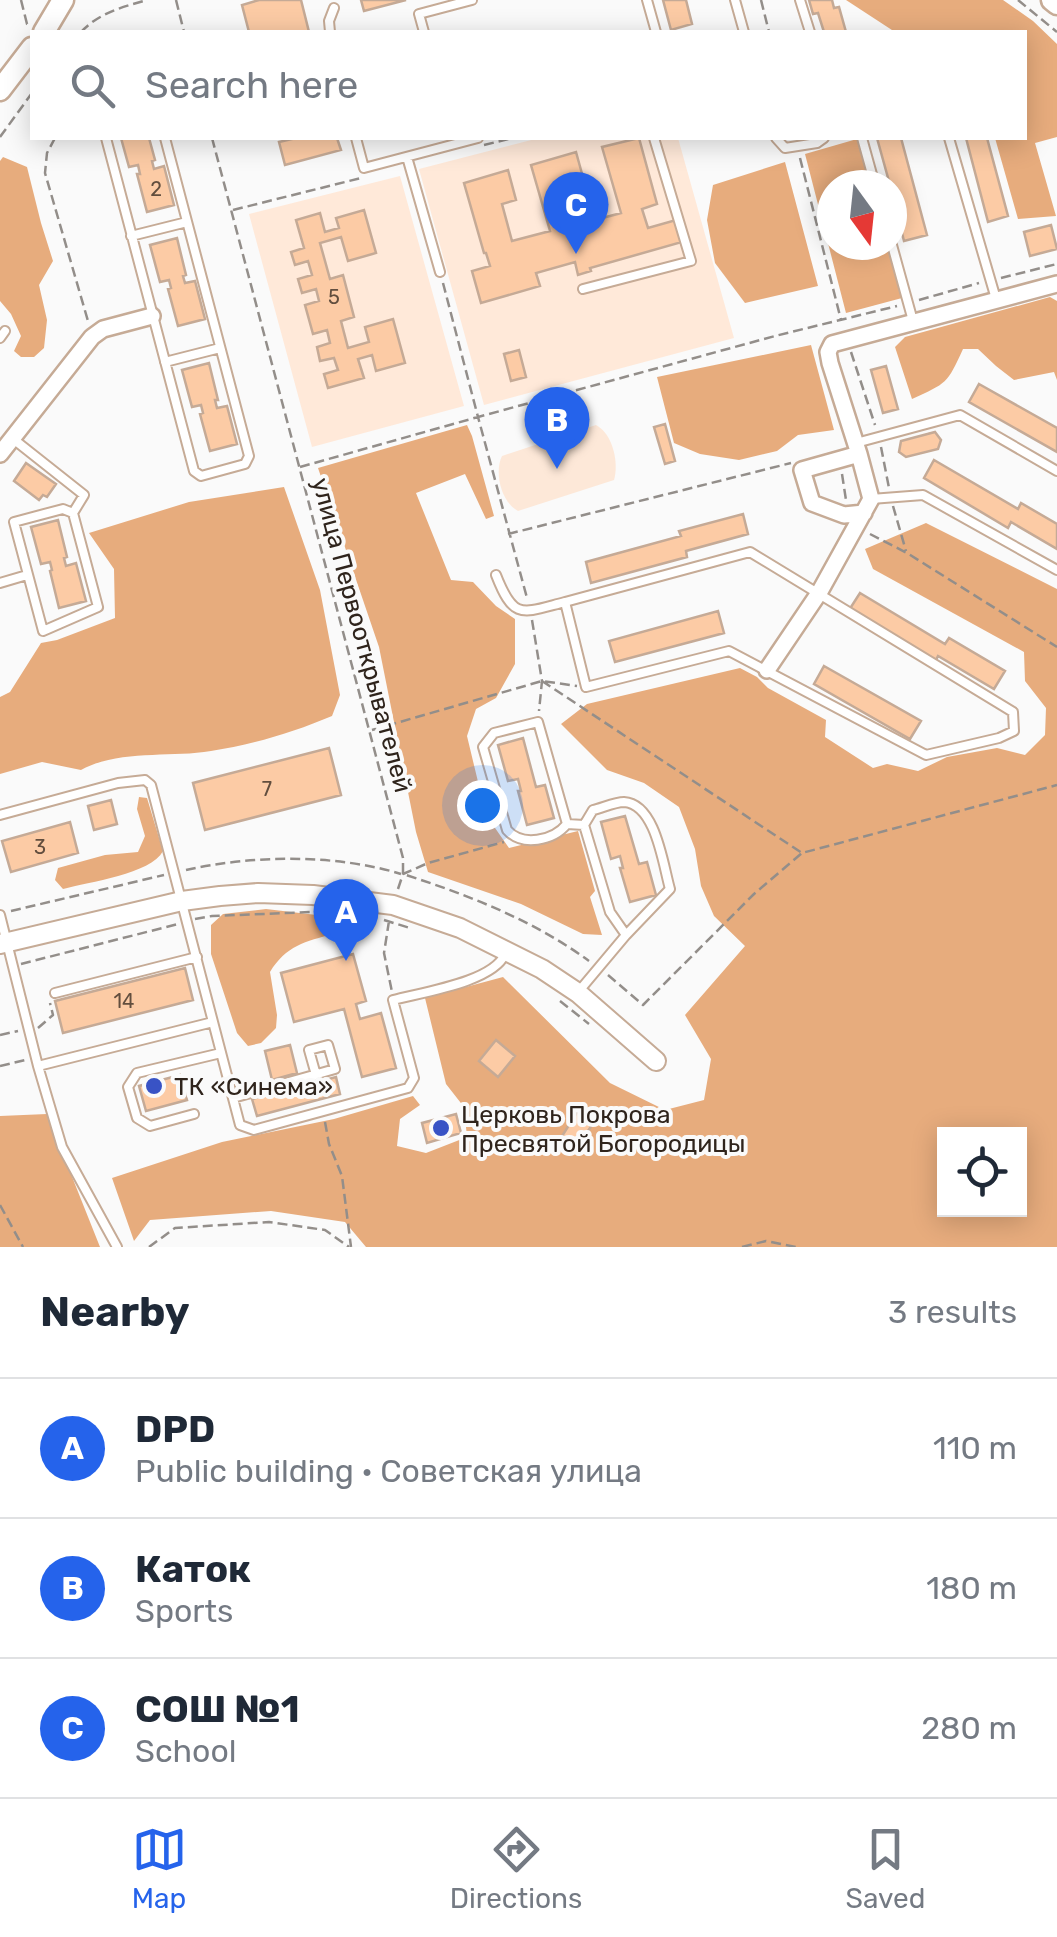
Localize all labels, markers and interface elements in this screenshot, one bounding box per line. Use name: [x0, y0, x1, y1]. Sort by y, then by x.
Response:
search box: [30, 30, 1027, 140]
icon: search: [65, 58, 120, 113]
text: Search here: [145, 62, 358, 108]
north arrow: [817, 170, 907, 260]
pin: C: [544, 172, 608, 254]
house number: 2: [150, 177, 162, 201]
house number: 5: [328, 285, 340, 309]
pin: B: [524, 386, 590, 469]
street label: улица Первооткрывателей: [306, 475, 418, 795]
house number: 7: [262, 777, 272, 801]
your location: [457, 780, 508, 831]
house number: 3: [34, 835, 46, 859]
pin: A: [314, 878, 378, 961]
house number: 14: [114, 989, 134, 1013]
place label: ТК «Синема»: [174, 1072, 333, 1101]
marker: ТК «Синема»: [143, 1075, 165, 1097]
place label: Церковь Покрова Пресвятой Богородицы: [461, 1100, 746, 1158]
marker: Церковь Покрова Пресвятой Богородицы: [430, 1117, 452, 1139]
map controls: [937, 1127, 1027, 1217]
button: locate: [937, 1127, 1027, 1217]
text: Nearby: [40, 1287, 190, 1337]
text: 3 results: [888, 1293, 1017, 1331]
text: DPD: [135, 1406, 215, 1452]
text: A: [61, 1429, 84, 1467]
text: 110 m: [933, 1429, 1017, 1467]
text: Public building · Советская улица: [135, 1452, 642, 1490]
text: Каток: [135, 1546, 251, 1592]
text: B: [61, 1569, 84, 1607]
text: 180 m: [926, 1569, 1017, 1607]
text: Sports: [135, 1592, 233, 1630]
text: СОШ №1: [135, 1686, 300, 1732]
text: C: [61, 1709, 84, 1747]
text: 280 m: [921, 1709, 1017, 1747]
text: School: [135, 1732, 237, 1770]
tab: Map: [132, 1822, 187, 1915]
tab: Directions: [450, 1822, 582, 1915]
tab: Saved: [845, 1822, 925, 1915]

